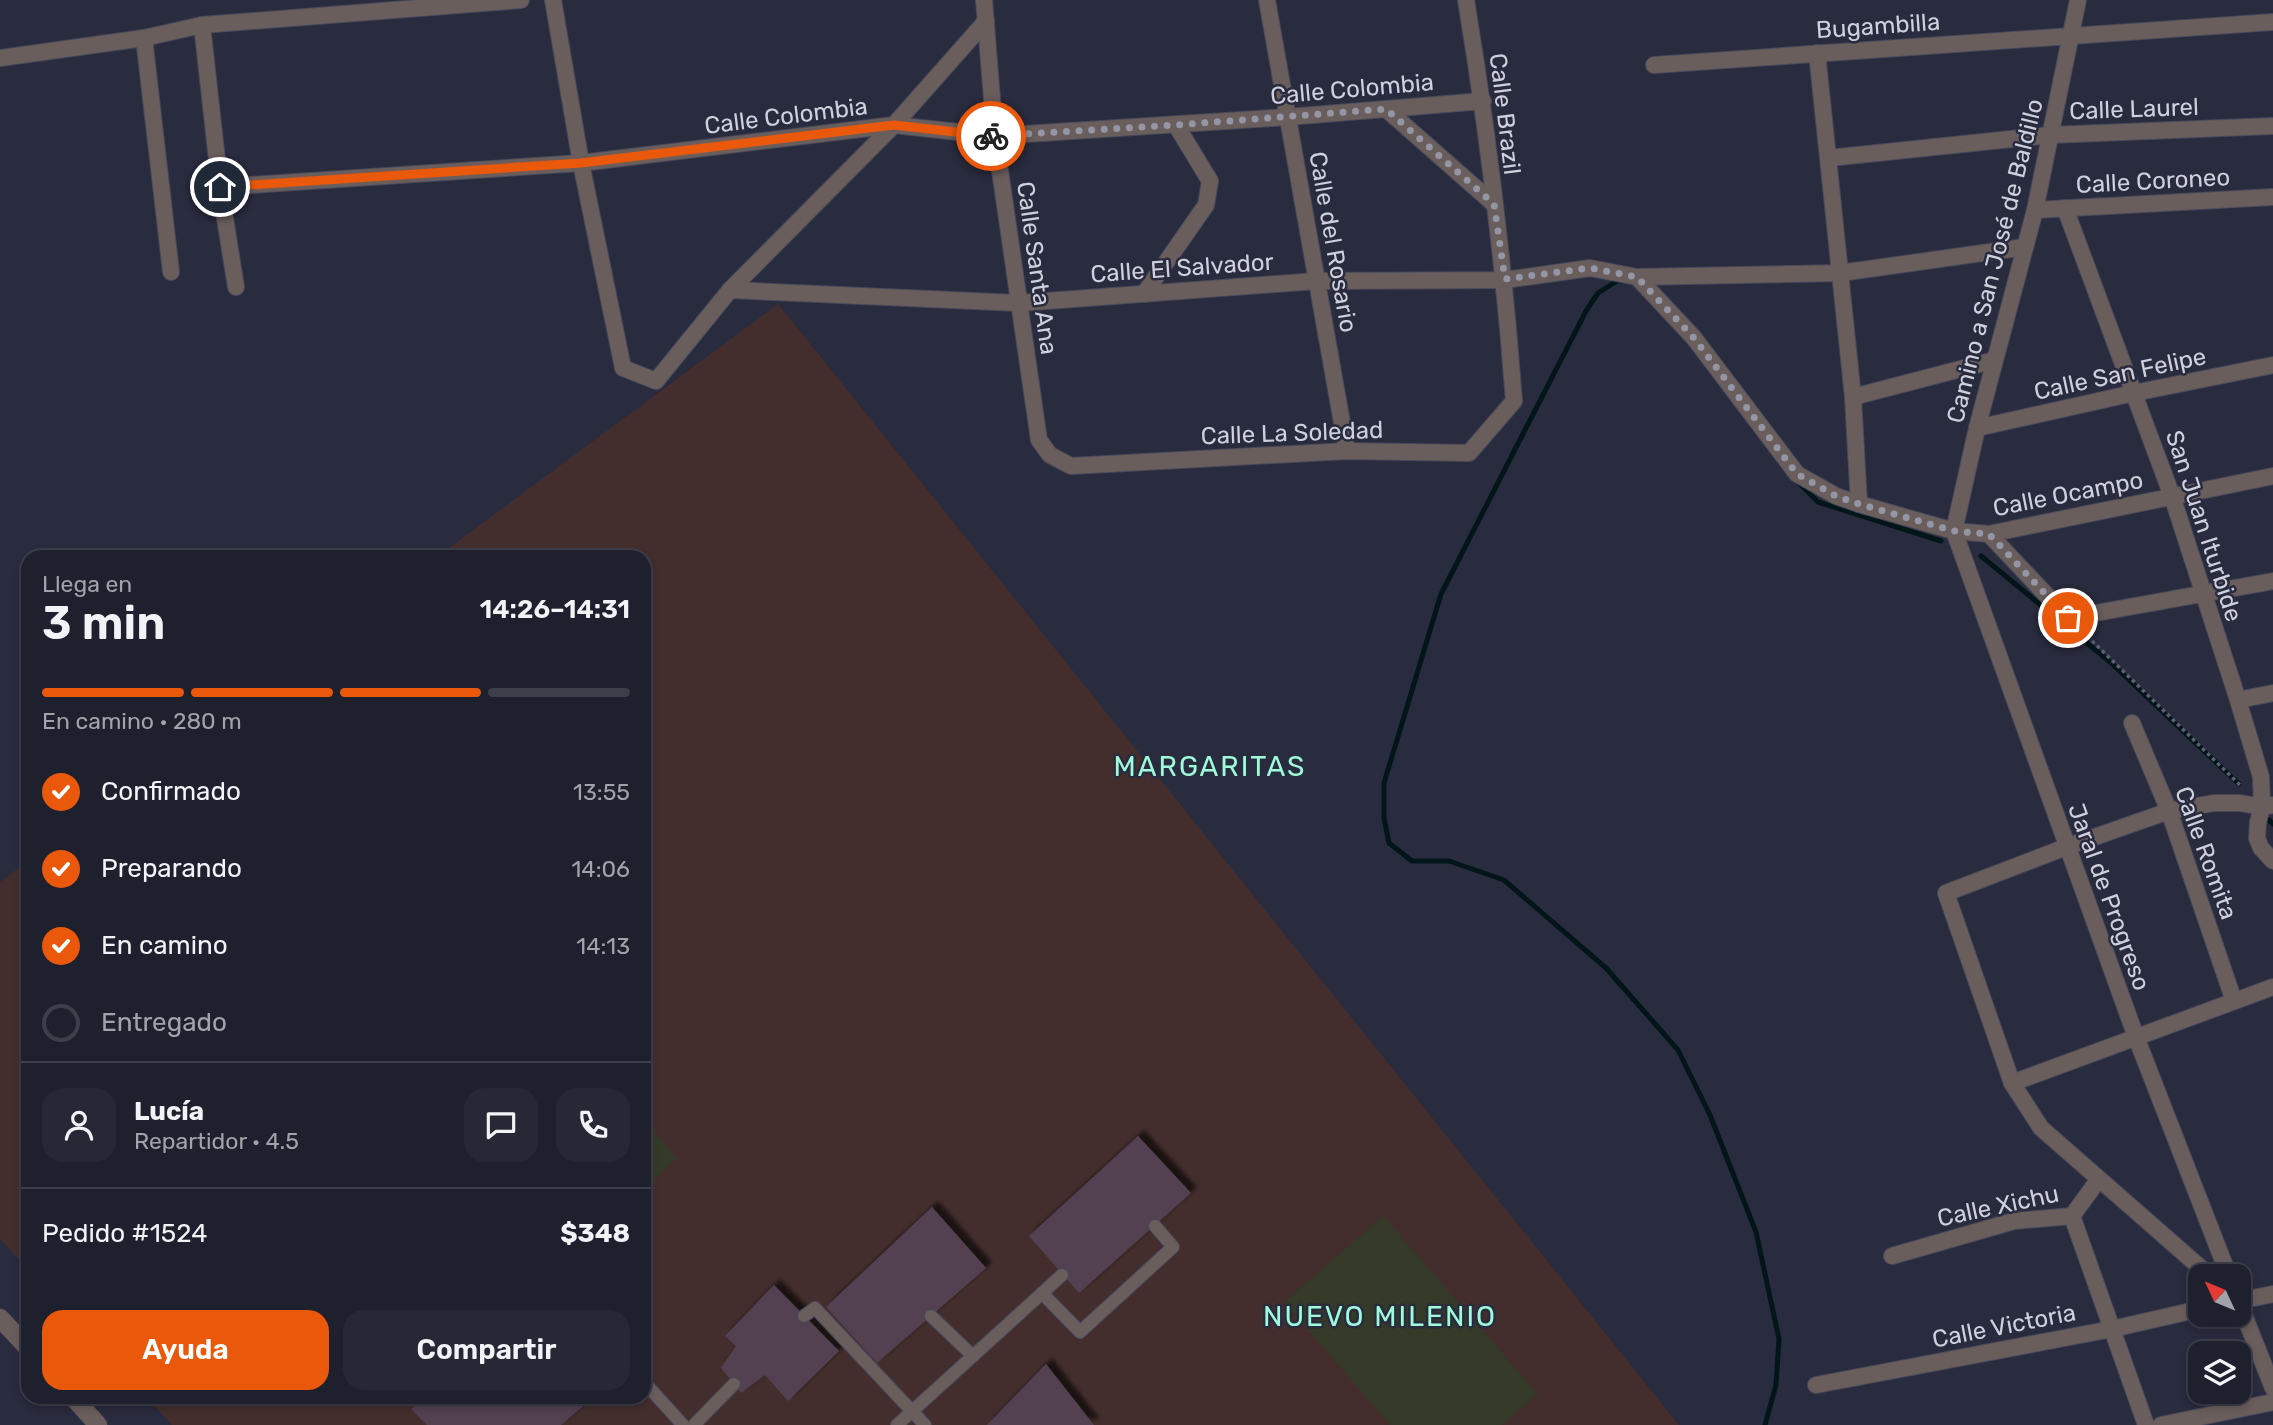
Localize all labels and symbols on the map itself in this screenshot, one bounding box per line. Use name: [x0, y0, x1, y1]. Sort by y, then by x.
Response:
street label: Bugambilla: [1815, 8, 1941, 44]
street label: Calle Brazil: [1484, 52, 1526, 176]
street label: Calle Colombia: [1269, 68, 1435, 110]
street label: Calle Colombia: [703, 92, 869, 140]
street label: Calle Laurel: [2069, 93, 2199, 125]
street label: Camino a San José de Baldillo: [1941, 96, 2049, 426]
courier: [956, 101, 1026, 171]
street label: Calle del Rosario: [1303, 149, 1363, 335]
pin: [190, 157, 250, 217]
street label: Calle Coroneo: [2075, 163, 2231, 199]
street label: Calle Santa Ana: [1011, 180, 1063, 356]
street label: Calle El Salvador: [1089, 248, 1275, 288]
street label: Calle San Felipe: [2031, 342, 2209, 406]
street label: Calle La Soledad: [1200, 416, 1384, 450]
street label: San Juan Iturbide: [2160, 427, 2248, 625]
street label: Calle Ocampo: [1991, 466, 2145, 522]
pin: [2038, 588, 2098, 648]
district label: MARGARITAS: [1114, 750, 1306, 783]
street label: Calle Romita: [2169, 783, 2243, 923]
street label: Jaral de Progreso: [2062, 800, 2156, 994]
street label: Calle Xichu: [1935, 1179, 2061, 1233]
north arrow: [2188, 1264, 2250, 1326]
street label: Calle Victoria: [1930, 1298, 2078, 1354]
district label: NUEVO MILENIO: [1263, 1300, 1497, 1333]

